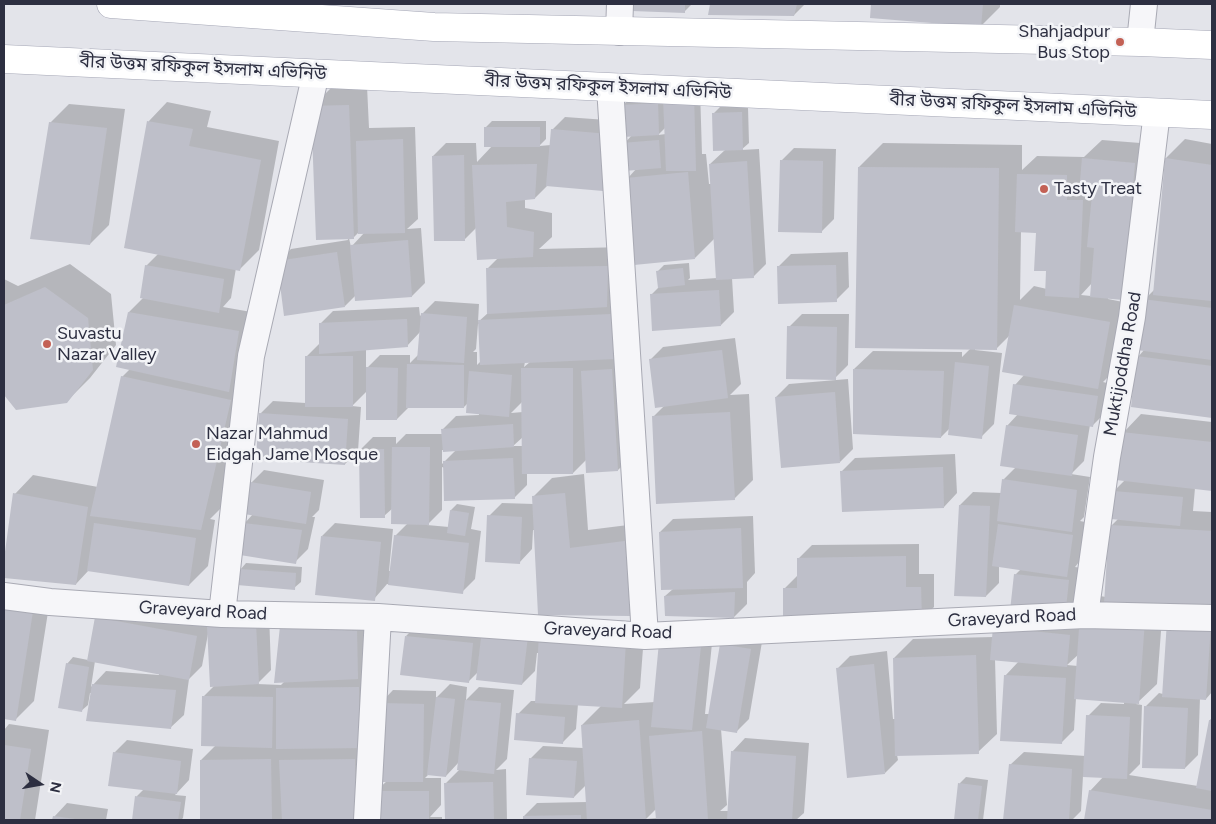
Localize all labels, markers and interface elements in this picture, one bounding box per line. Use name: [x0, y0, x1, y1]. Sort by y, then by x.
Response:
place label: Shahjadpur Bus Stop: [1018, 21, 1110, 64]
marker: Shahjadpur Bus Stop: [1114, 36, 1126, 48]
street label: বীর উত্তম রফিকুল ইসলাম এভিনিউ: [79, 51, 327, 85]
street label: বীর উত্তম রফিকুল ইসলাম এভিনিউ: [484, 70, 732, 104]
street label: বীর উত্তম রফিকুল ইসলাম এভিনিউ: [889, 89, 1137, 123]
place label: Tasty Treat: [1054, 178, 1142, 200]
marker: Tasty Treat: [1038, 183, 1050, 195]
street label: Muktijoddha Road: [1100, 290, 1146, 438]
place label: Suvastu Nazar Valley: [57, 323, 157, 366]
marker: Suvastu Nazar Valley: [41, 338, 53, 350]
place label: Nazar Mahmud Eidgah Jame Mosque: [206, 423, 378, 466]
marker: Nazar Mahmud Eidgah Jame Mosque: [190, 438, 202, 450]
street label: Graveyard Road: [138, 597, 268, 625]
street label: Graveyard Road: [947, 604, 1077, 632]
street label: Graveyard Road: [543, 618, 673, 644]
north arrow: [15, 759, 65, 809]
text: N: [46, 780, 65, 794]

